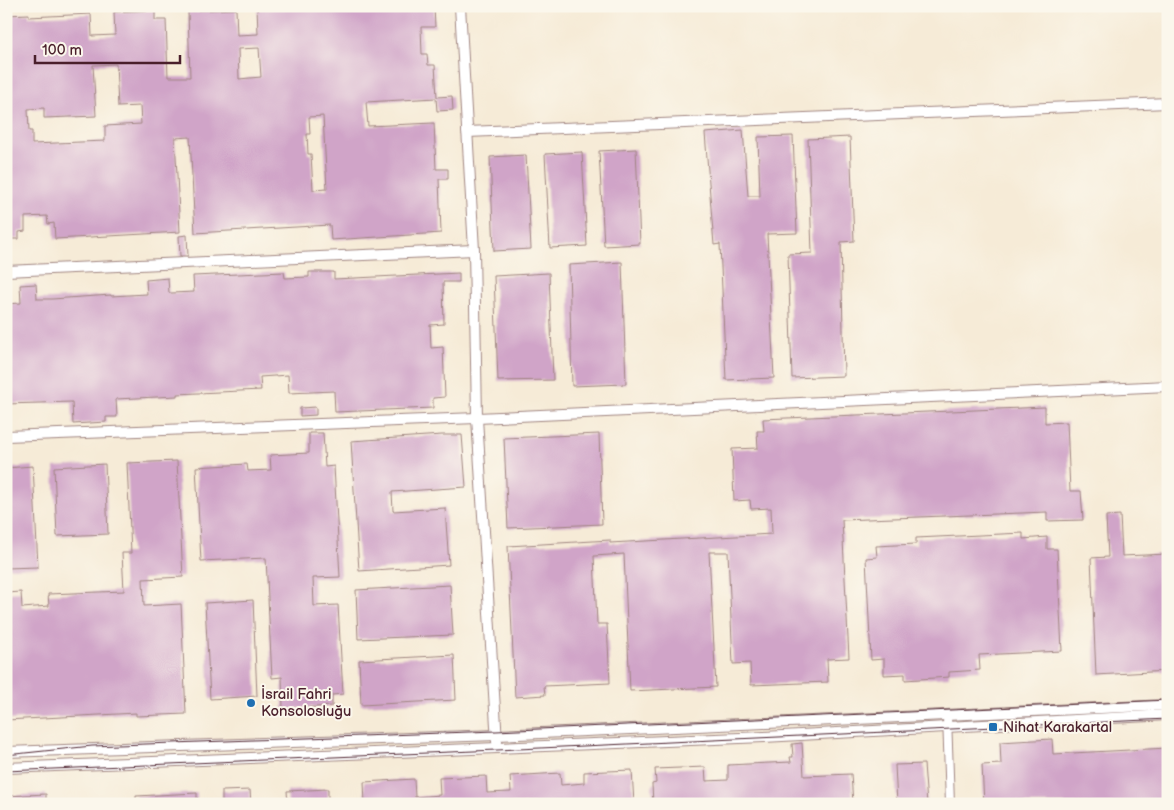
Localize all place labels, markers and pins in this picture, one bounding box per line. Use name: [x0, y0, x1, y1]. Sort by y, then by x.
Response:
place label: İsrail Fahri Konsolosluğu: [261, 685, 351, 721]
marker: İsrail Fahri Konsolosluğu: [245, 697, 257, 709]
place label: Nihat Karakartal: [1003, 718, 1112, 737]
marker: Nihat Karakartal: [987, 721, 999, 733]

